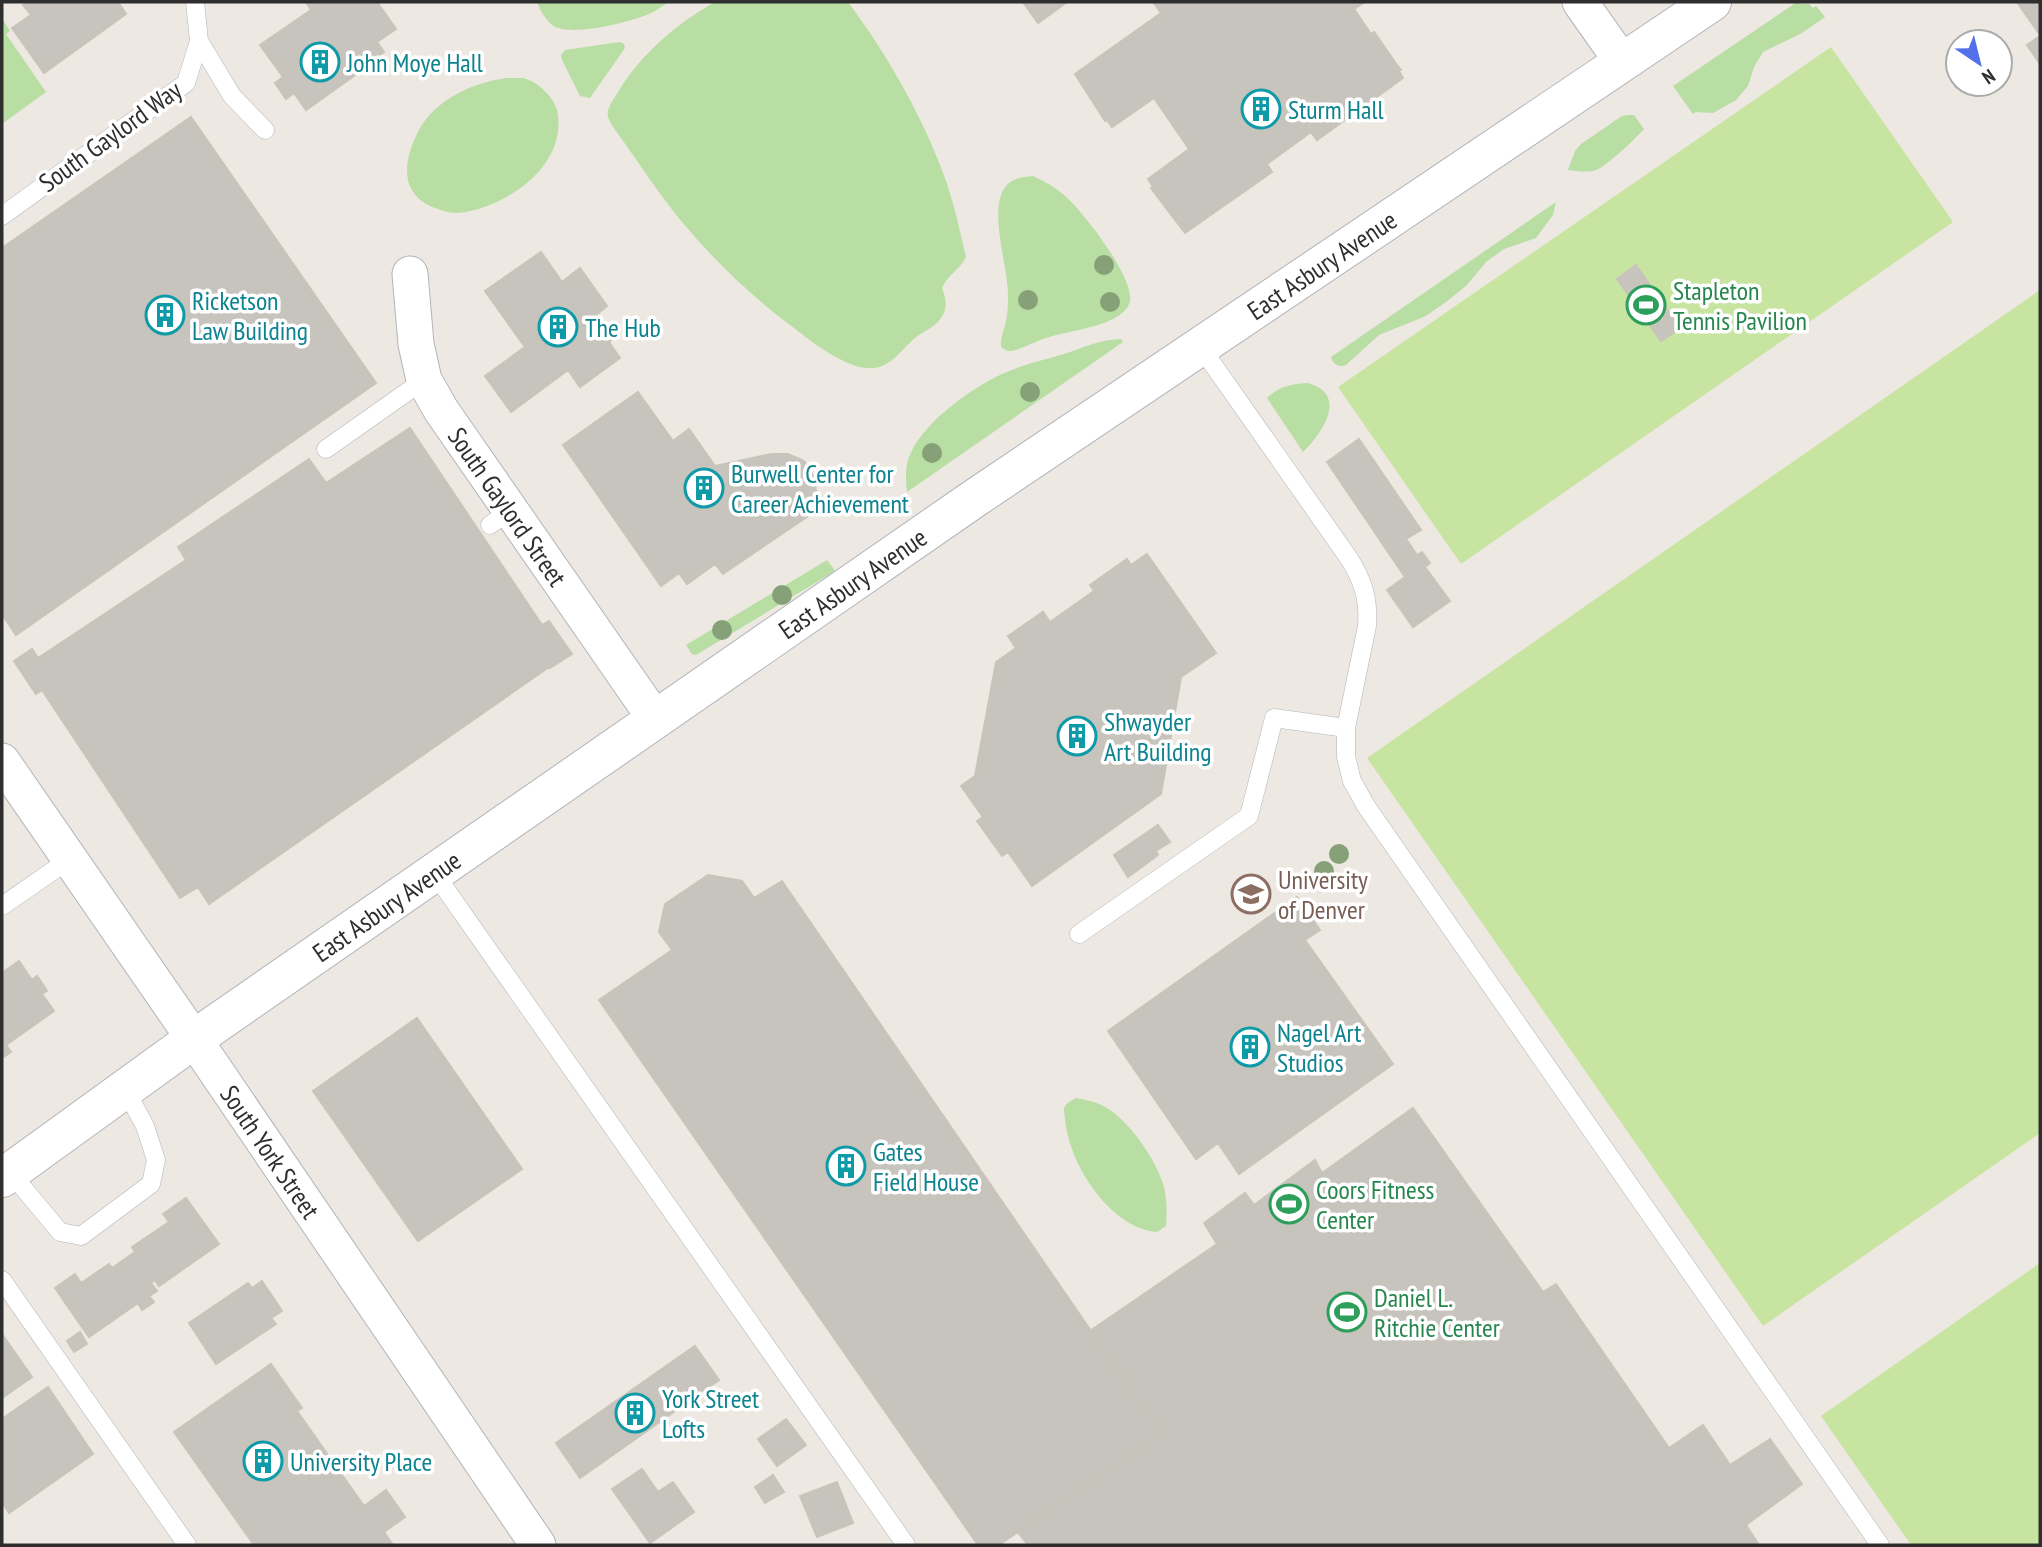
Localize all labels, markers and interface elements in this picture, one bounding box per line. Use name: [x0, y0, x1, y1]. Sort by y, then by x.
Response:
north arrow: [1944, 28, 2014, 98]
building icon: John Moye Hall: [299, 41, 341, 83]
place label: John Moye Hall: [346, 46, 483, 79]
text: N: [1978, 64, 2000, 90]
street label: South Gaylord Way: [32, 73, 188, 199]
building icon: Sturm Hall: [1240, 88, 1282, 130]
place label: Sturm Hall: [1288, 93, 1384, 126]
street label: East Asbury Avenue: [1241, 203, 1403, 327]
place label: Stapleton Tennis Pavilion: [1673, 274, 1807, 337]
place label: Ricketson Law Building: [192, 284, 308, 347]
sports icon: Stapleton Tennis Pavilion: [1625, 284, 1667, 326]
building icon: Ricketson Law Building: [144, 294, 186, 336]
building icon: The Hub: [537, 306, 579, 348]
place label: The Hub: [585, 311, 661, 344]
street label: South Gaylord Street: [441, 421, 574, 592]
place label: Burwell Center for Career Achievement: [731, 457, 909, 520]
building icon: Burwell Center for Career Achievement: [683, 467, 725, 509]
street label: East Asbury Avenue: [772, 520, 933, 646]
place label: Shwayder Art Building: [1104, 705, 1211, 768]
building icon: Shwayder Art Building: [1056, 715, 1098, 757]
street label: East Asbury Avenue: [306, 843, 467, 969]
place label: University of Denver: [1278, 863, 1368, 926]
school or university icon: University of Denver: [1230, 873, 1272, 915]
place label: Nagel Art Studios: [1277, 1016, 1361, 1079]
building icon: Nagel Art Studios: [1229, 1026, 1271, 1068]
street label: South York Street: [214, 1078, 328, 1225]
place label: Gates Field House: [873, 1135, 979, 1198]
building icon: Gates Field House: [825, 1145, 867, 1187]
place label: Coors Fitness Center: [1316, 1173, 1434, 1236]
sports icon: Coors Fitness Center: [1268, 1183, 1310, 1225]
place label: Daniel L. Ritchie Center: [1374, 1281, 1500, 1344]
sports icon: Daniel L. Ritchie Center: [1326, 1291, 1368, 1333]
place label: York Street Lofts: [662, 1382, 759, 1445]
building icon: York Street Lofts: [614, 1392, 656, 1434]
building icon: University Place: [242, 1440, 284, 1482]
place label: University Place: [290, 1445, 432, 1478]

